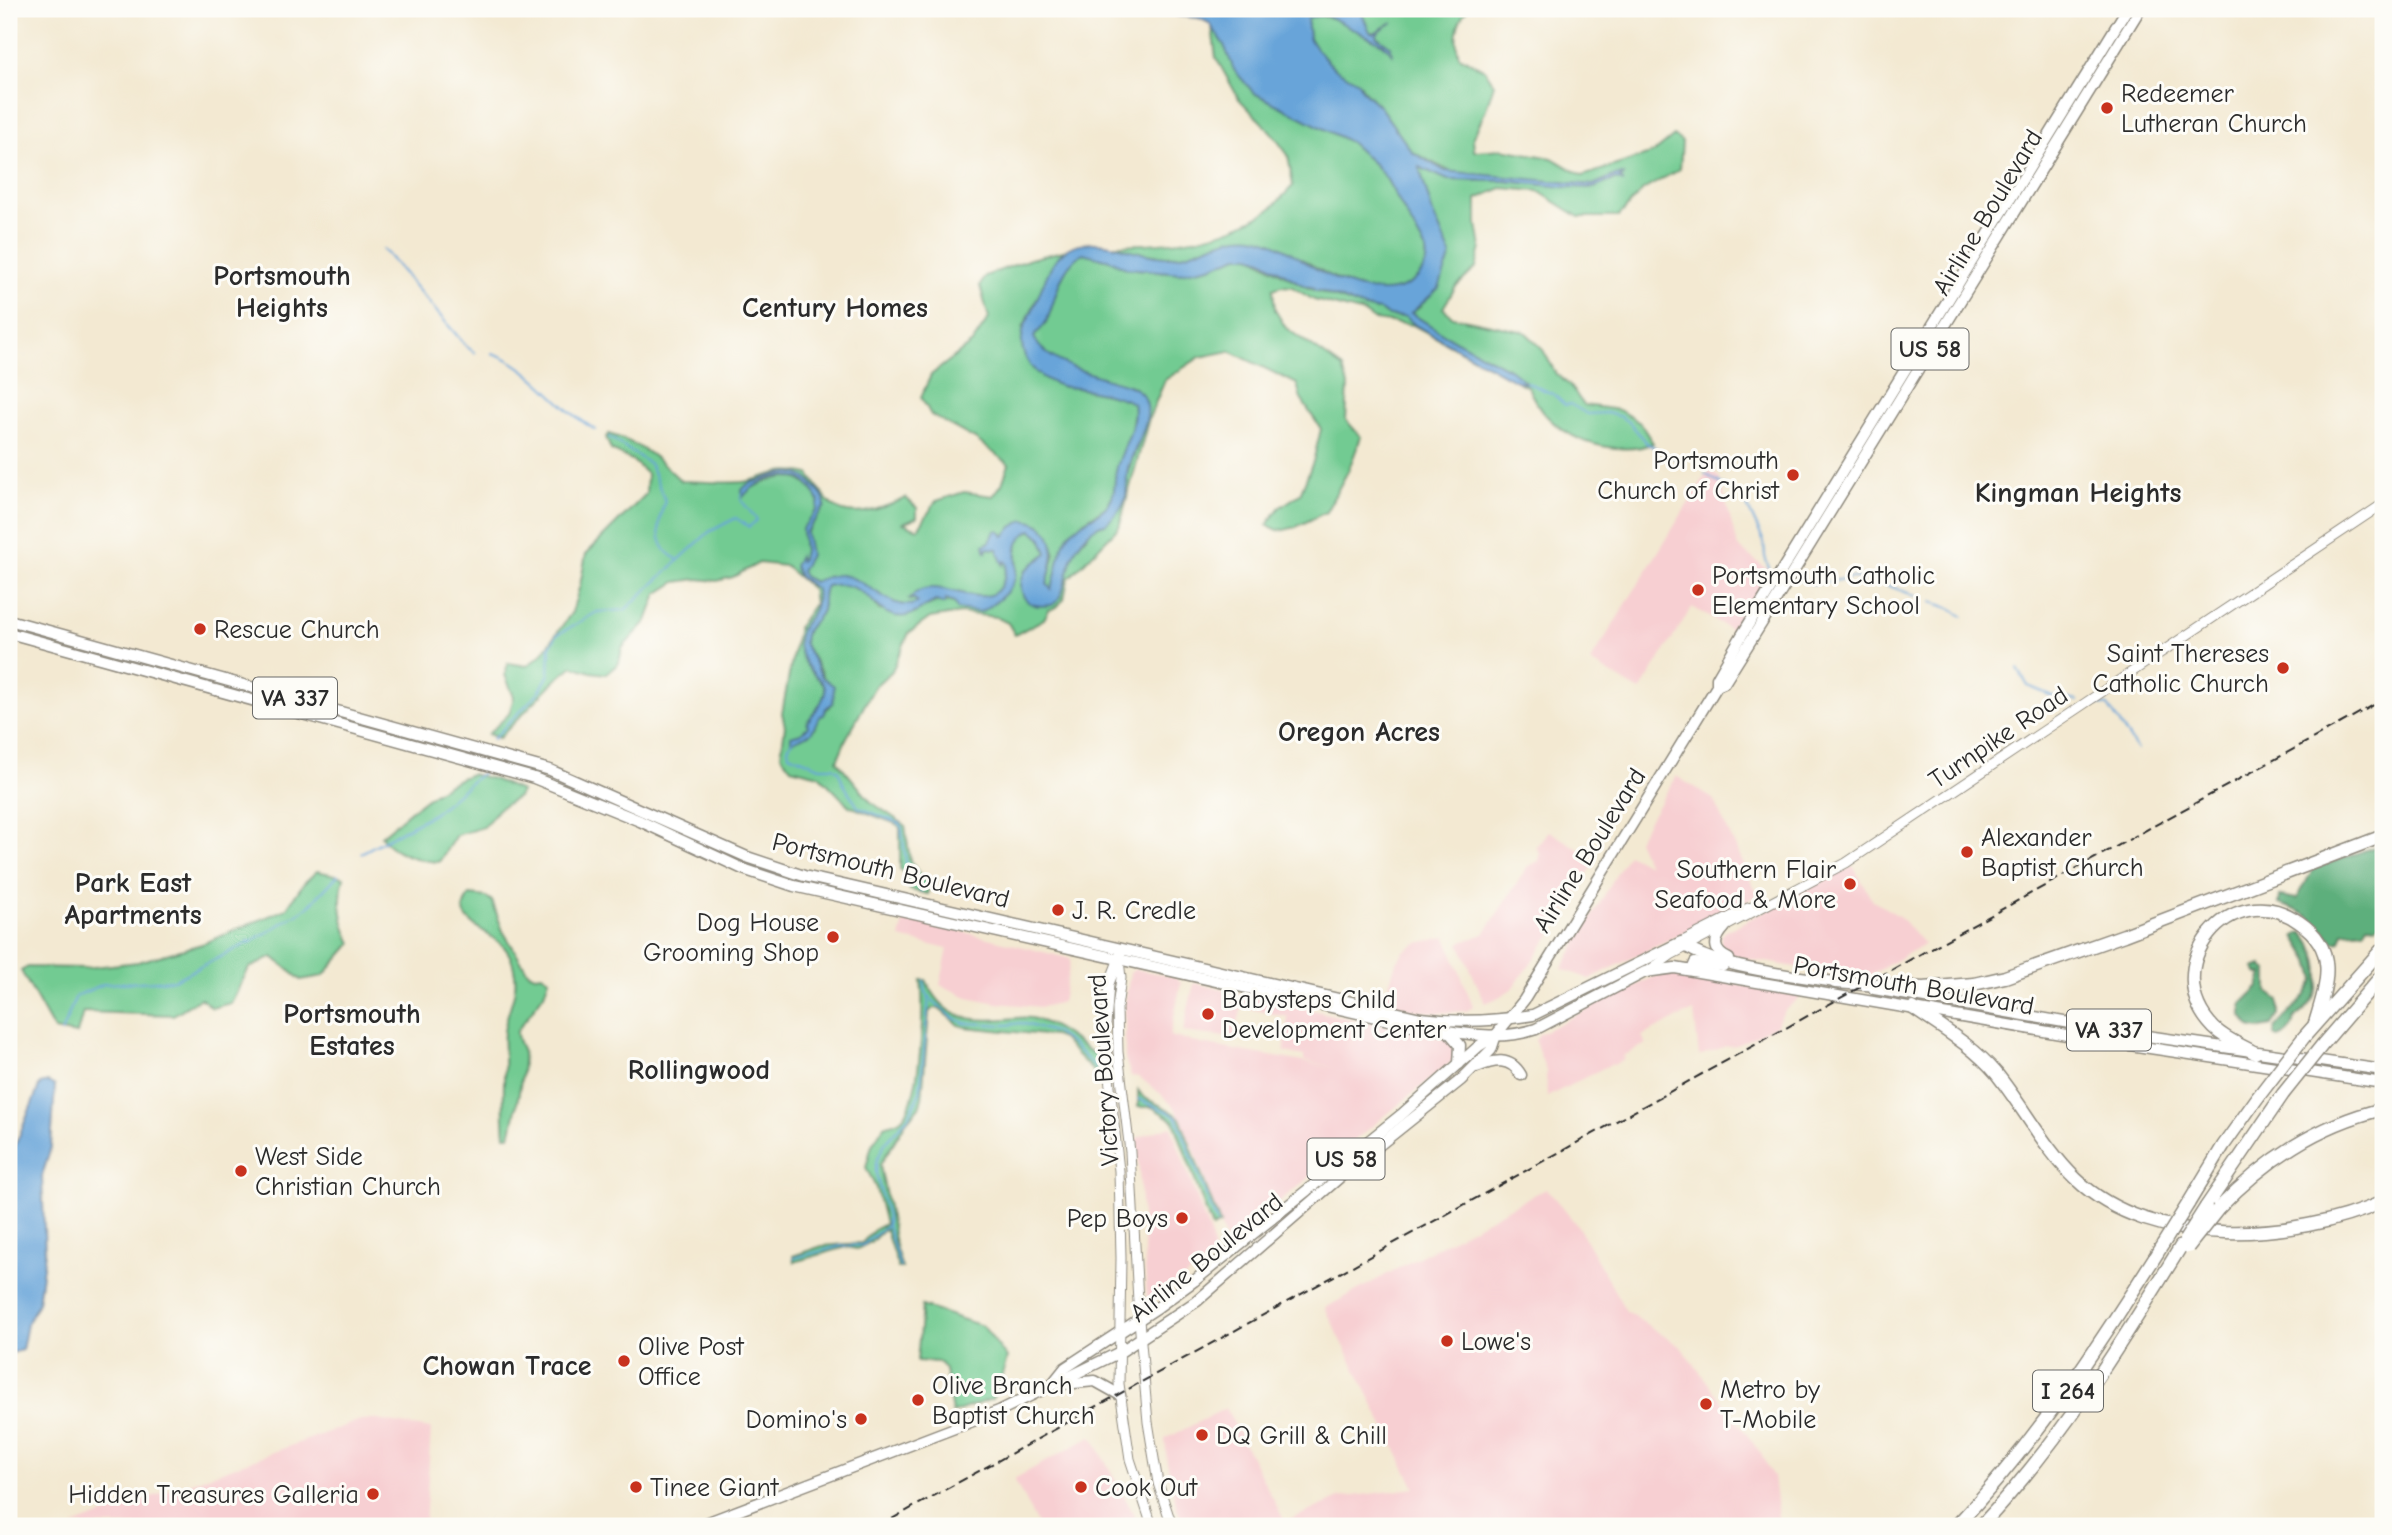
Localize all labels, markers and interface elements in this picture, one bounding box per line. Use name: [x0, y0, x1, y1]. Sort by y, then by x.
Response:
place label: Redeemer Lutheran Church: [2121, 79, 2307, 139]
marker: Redeemer Lutheran Church: [2099, 100, 2115, 116]
street label: Airline Boulevard: [1927, 124, 2049, 301]
district label: Portsmouth Heights: [213, 260, 351, 324]
district label: Century Homes: [742, 292, 928, 324]
road number: US 58: [1892, 328, 1968, 370]
place label: Portsmouth Church of Christ: [1597, 446, 1781, 506]
marker: Portsmouth Church of Christ: [1785, 467, 1801, 483]
district label: Kingman Heights: [1975, 477, 2181, 509]
place label: Portsmouth Catholic Elementary School: [1712, 561, 1935, 621]
marker: Portsmouth Catholic Elementary School: [1690, 582, 1706, 598]
place label: Rescue Church: [214, 615, 380, 645]
marker: Rescue Church: [192, 621, 208, 637]
place label: Saint Thereses Catholic Church: [2092, 639, 2269, 699]
marker: Saint Thereses Catholic Church: [2275, 660, 2291, 676]
road number: VA 337: [253, 678, 337, 718]
street label: Turnpike Road: [1923, 680, 2074, 795]
district label: Oregon Acres: [1278, 716, 1440, 748]
street label: Airline Boulevard: [1527, 763, 1652, 938]
place label: Alexander Baptist Church: [1981, 823, 2144, 883]
street label: Portsmouth Boulevard: [769, 827, 1012, 915]
marker: Alexander Baptist Church: [1959, 844, 1975, 860]
place label: Southern Flair Seafood & More: [1655, 855, 1837, 915]
district label: Park East Apartments: [64, 867, 202, 931]
marker: Southern Flair Seafood & More: [1842, 876, 1858, 892]
place label: J. R. Credle: [1072, 896, 1196, 926]
marker: J. R. Credle: [1050, 902, 1066, 918]
place label: Dog House Grooming Shop: [643, 908, 819, 968]
marker: Dog House Grooming Shop: [825, 929, 841, 945]
street label: Portsmouth Boulevard: [1791, 950, 2036, 1022]
street label: Victory Boulevard: [1082, 973, 1126, 1167]
place label: Babysteps Child Development Center: [1222, 985, 1447, 1045]
district label: Portsmouth Estates: [283, 998, 421, 1062]
marker: Babysteps Child Development Center: [1200, 1006, 1216, 1022]
road number: VA 337: [2067, 1010, 2151, 1050]
district label: Rollingwood: [628, 1054, 770, 1086]
road number: US 58: [1308, 1139, 1384, 1180]
place label: West Side Christian Church: [255, 1142, 441, 1202]
marker: West Side Christian Church: [233, 1163, 249, 1179]
street label: Airline Boulevard: [1124, 1187, 1289, 1329]
place label: Pep Boys: [1067, 1204, 1168, 1234]
marker: Pep Boys: [1174, 1210, 1190, 1226]
place label: Lowe's: [1461, 1327, 1531, 1357]
place label: Olive Post Office: [638, 1332, 745, 1392]
marker: Lowe's: [1439, 1333, 1455, 1349]
district label: Chowan Trace: [422, 1350, 592, 1382]
marker: Olive Post Office: [616, 1353, 632, 1369]
place label: Olive Branch Baptist Church: [932, 1371, 1095, 1431]
road number: I 264: [2033, 1371, 2103, 1412]
place label: Metro by T-Mobile: [1720, 1375, 1820, 1435]
marker: Olive Branch Baptist Church: [910, 1392, 926, 1408]
marker: Metro by T-Mobile: [1698, 1396, 1714, 1412]
place label: Domino's: [745, 1405, 847, 1435]
marker: Domino's: [853, 1411, 869, 1427]
place label: DQ Grill & Chill: [1216, 1421, 1387, 1451]
marker: DQ Grill & Chill: [1194, 1427, 1210, 1443]
place label: Tinee Giant: [650, 1473, 780, 1503]
place label: Cook Out: [1095, 1473, 1199, 1503]
marker: Tinee Giant: [628, 1479, 644, 1495]
marker: Cook Out: [1073, 1479, 1089, 1495]
place label: Hidden Treasures Galleria: [68, 1480, 359, 1510]
marker: Hidden Treasures Galleria: [365, 1486, 381, 1502]

